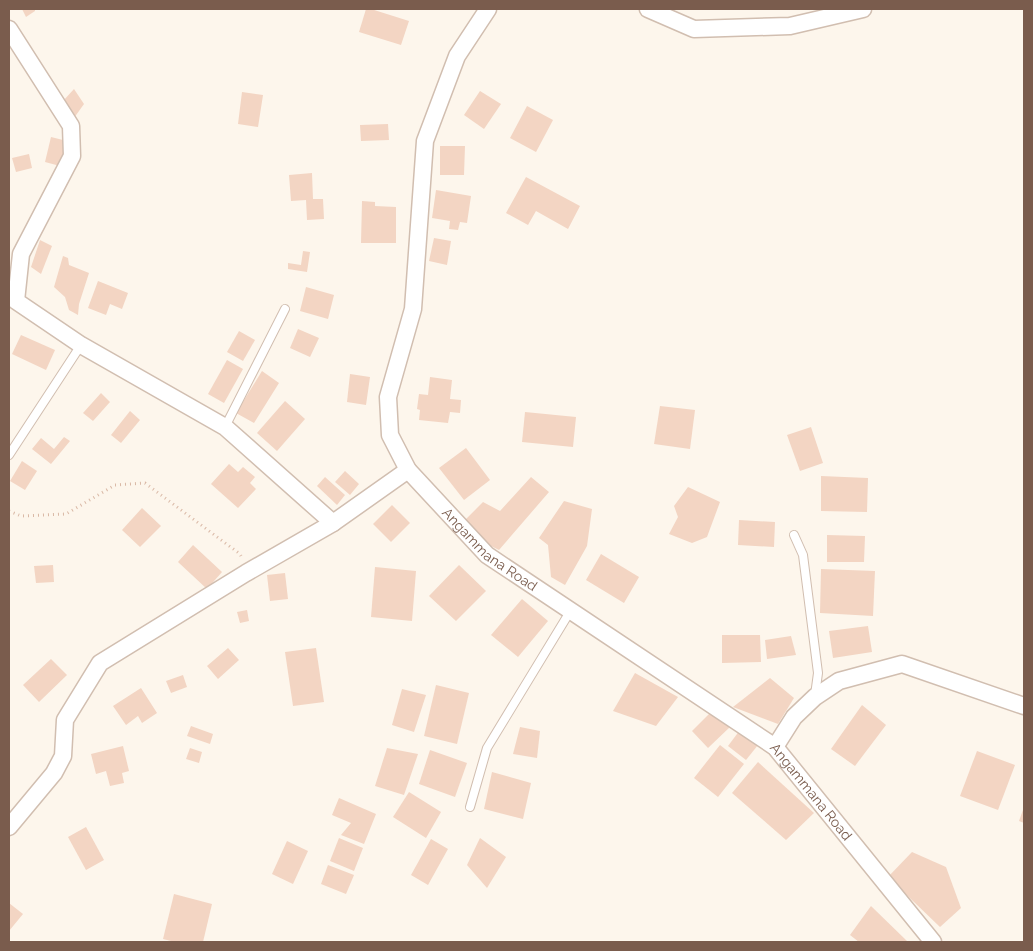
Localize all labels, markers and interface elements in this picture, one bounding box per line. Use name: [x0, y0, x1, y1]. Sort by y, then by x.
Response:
street label: Angammana Road: [439, 504, 540, 594]
street label: Angammana Road: [767, 740, 855, 843]

